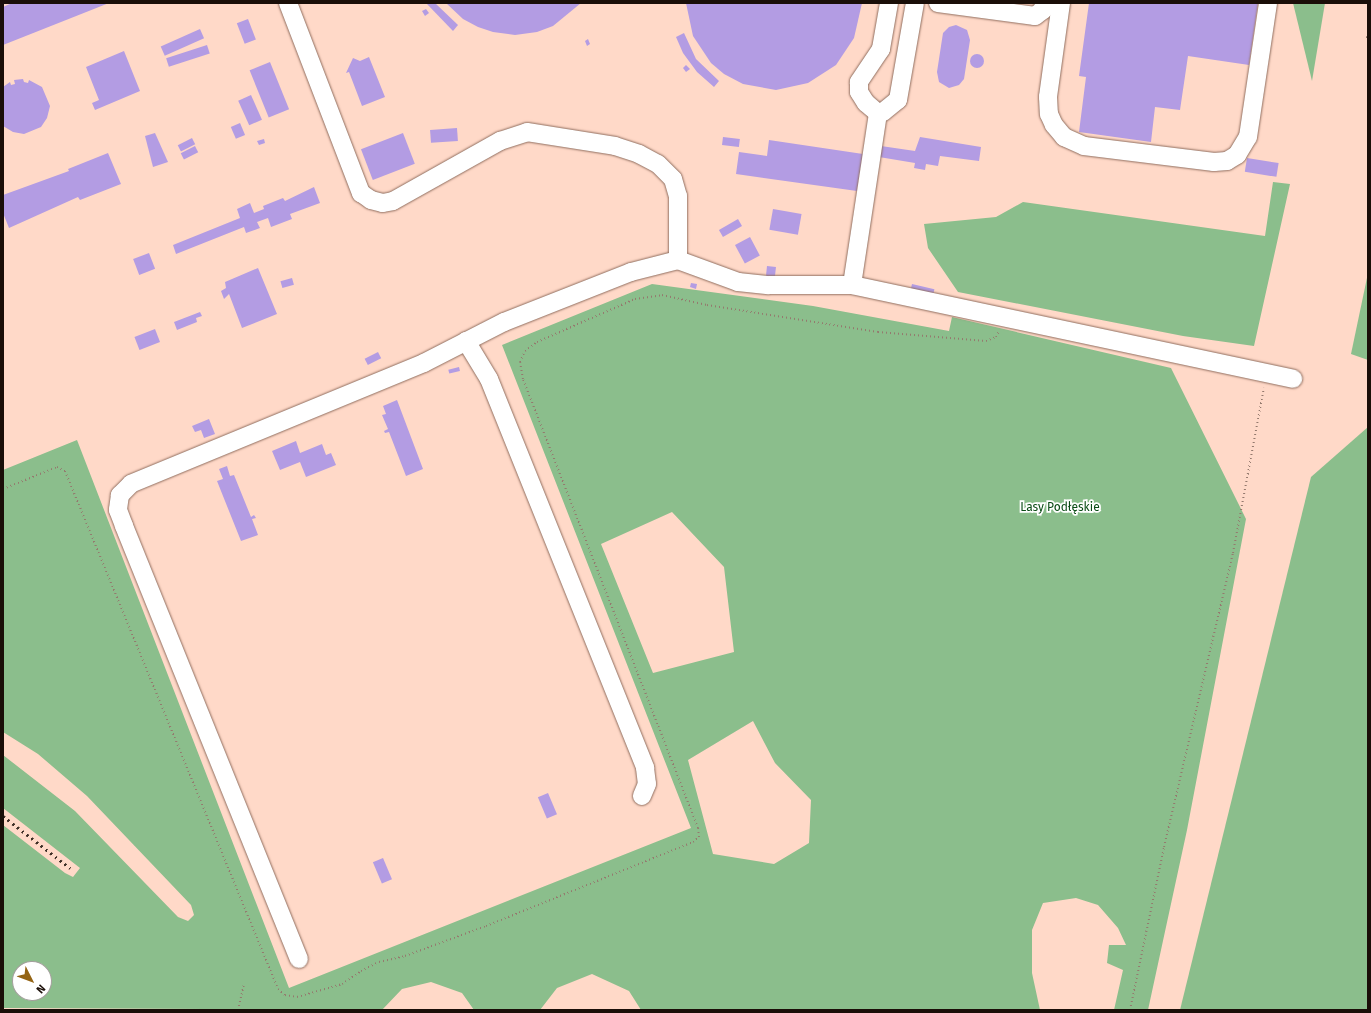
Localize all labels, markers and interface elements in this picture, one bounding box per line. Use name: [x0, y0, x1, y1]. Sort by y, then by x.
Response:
park label: Lasy Podłęskie: [1020, 501, 1100, 515]
north arrow: [12, 961, 52, 1001]
text: N: [33, 982, 48, 996]

